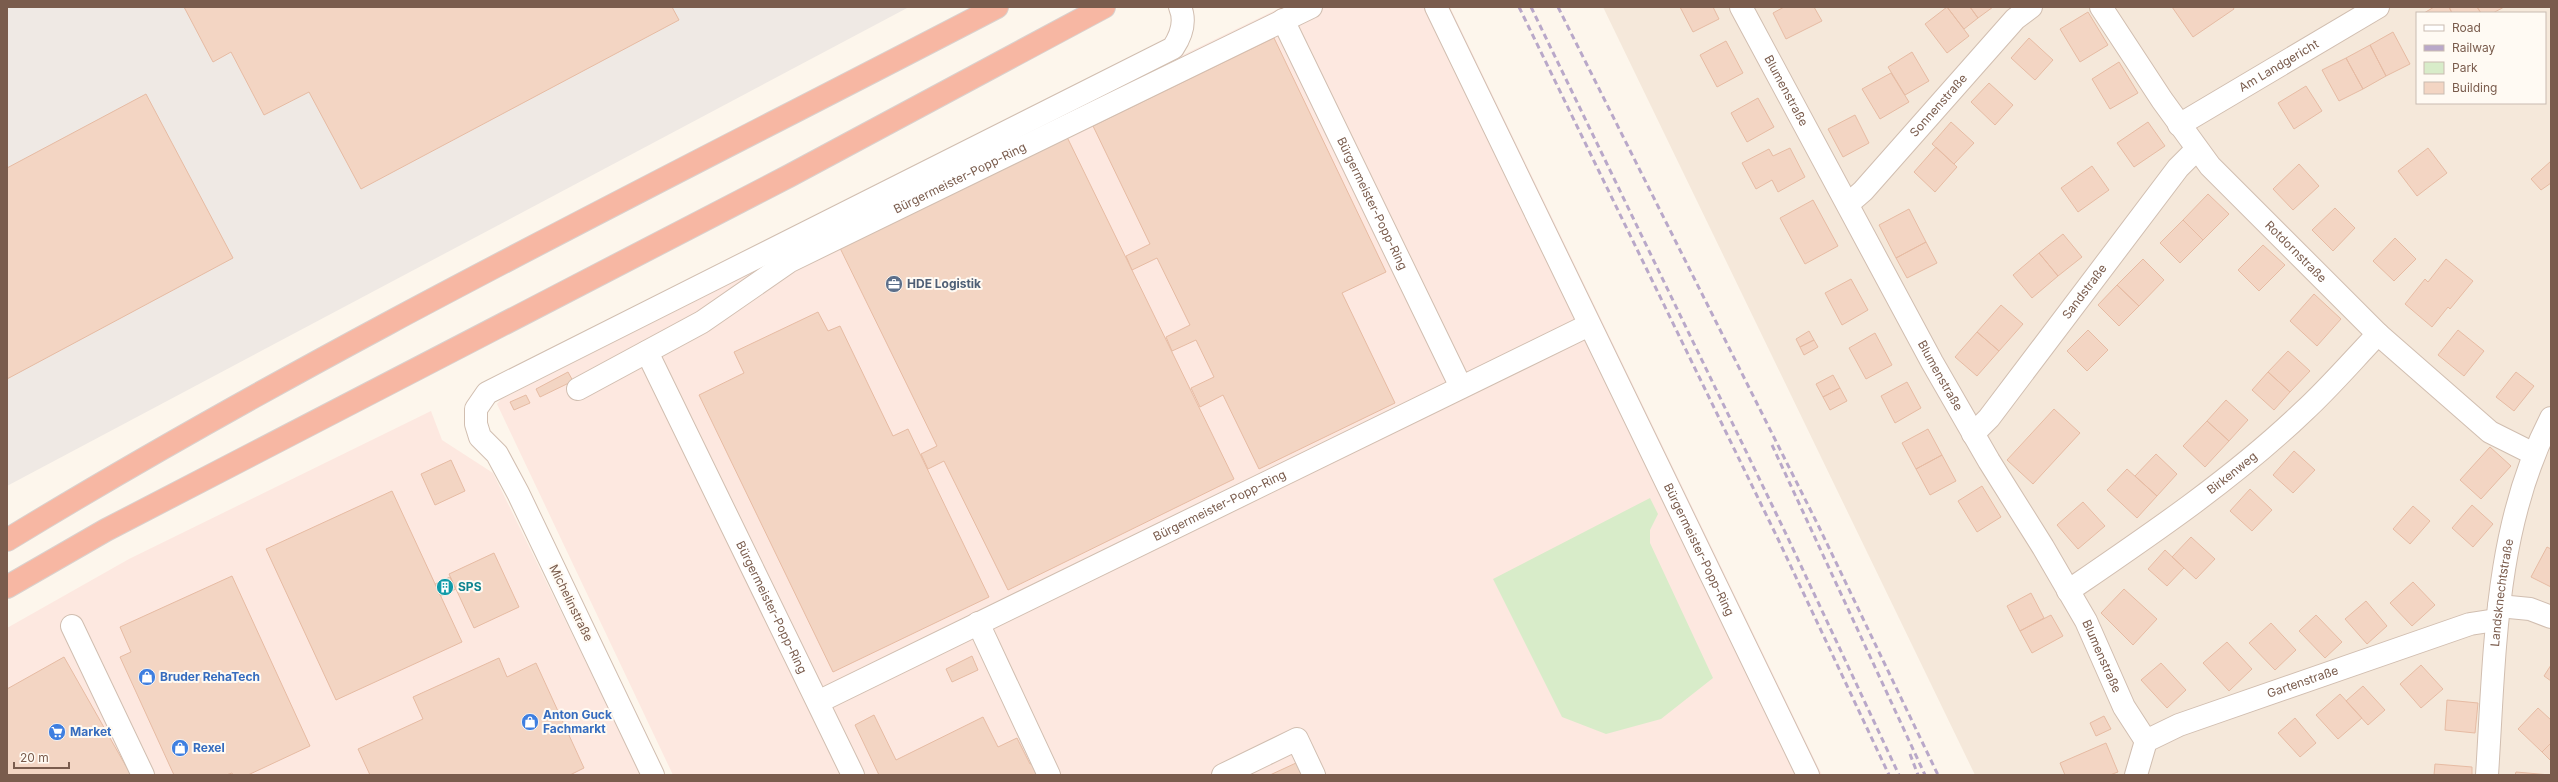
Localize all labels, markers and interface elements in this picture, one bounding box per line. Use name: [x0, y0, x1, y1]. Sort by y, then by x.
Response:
legend: [2416, 12, 2546, 104]
text: Road: [2452, 20, 2481, 35]
street label: Am Landgericht: [2236, 36, 2321, 95]
text: Railway: [2452, 40, 2496, 55]
street label: Blumenstraße: [1761, 52, 1812, 129]
text: Park: [2452, 60, 2478, 75]
street label: Sonnenstraße: [1906, 71, 1970, 140]
text: Building: [2452, 80, 2497, 95]
street label: Bürgermeister-Popp-Ring: [1334, 135, 1411, 272]
street label: Bürgermeister-Popp-Ring: [891, 139, 1028, 216]
street label: Rotdornstraße: [2262, 217, 2330, 285]
street label: Sandstraße: [2059, 261, 2110, 322]
office icon: HDE Logistik: [884, 274, 904, 294]
place label: HDE Logistik: [907, 276, 981, 291]
street label: Blumenstraße: [1915, 338, 1966, 413]
street label: Birkenweg: [2204, 448, 2260, 497]
street label: Bürgermeister-Popp-Ring: [1151, 466, 1288, 544]
street label: Bürgermeister-Popp-Ring: [1661, 481, 1738, 618]
street label: Landsknechtstraße: [2487, 537, 2516, 647]
street label: Bürgermeister-Popp-Ring: [733, 538, 810, 676]
street label: Michelinstraße: [546, 562, 596, 644]
building icon: SPS: [435, 577, 455, 597]
place label: SPS: [458, 579, 482, 594]
street label: Blumenstraße: [2079, 617, 2125, 695]
street label: Gartenstraße: [2265, 662, 2340, 701]
shop icon: Bruder RehaTech: [137, 667, 157, 687]
place label: Bruder RehaTech: [160, 669, 260, 684]
place label: Anton Guck Fachmarkt: [543, 707, 612, 736]
shop icon: Anton Guck Fachmarkt: [520, 712, 540, 732]
supermarket icon: Market: [47, 722, 67, 742]
place label: Market: [70, 724, 112, 739]
shop icon: Rexel: [170, 738, 190, 758]
place label: Rexel: [193, 740, 225, 755]
scale bar: [14, 744, 69, 770]
text: 20 m: [20, 750, 49, 765]

